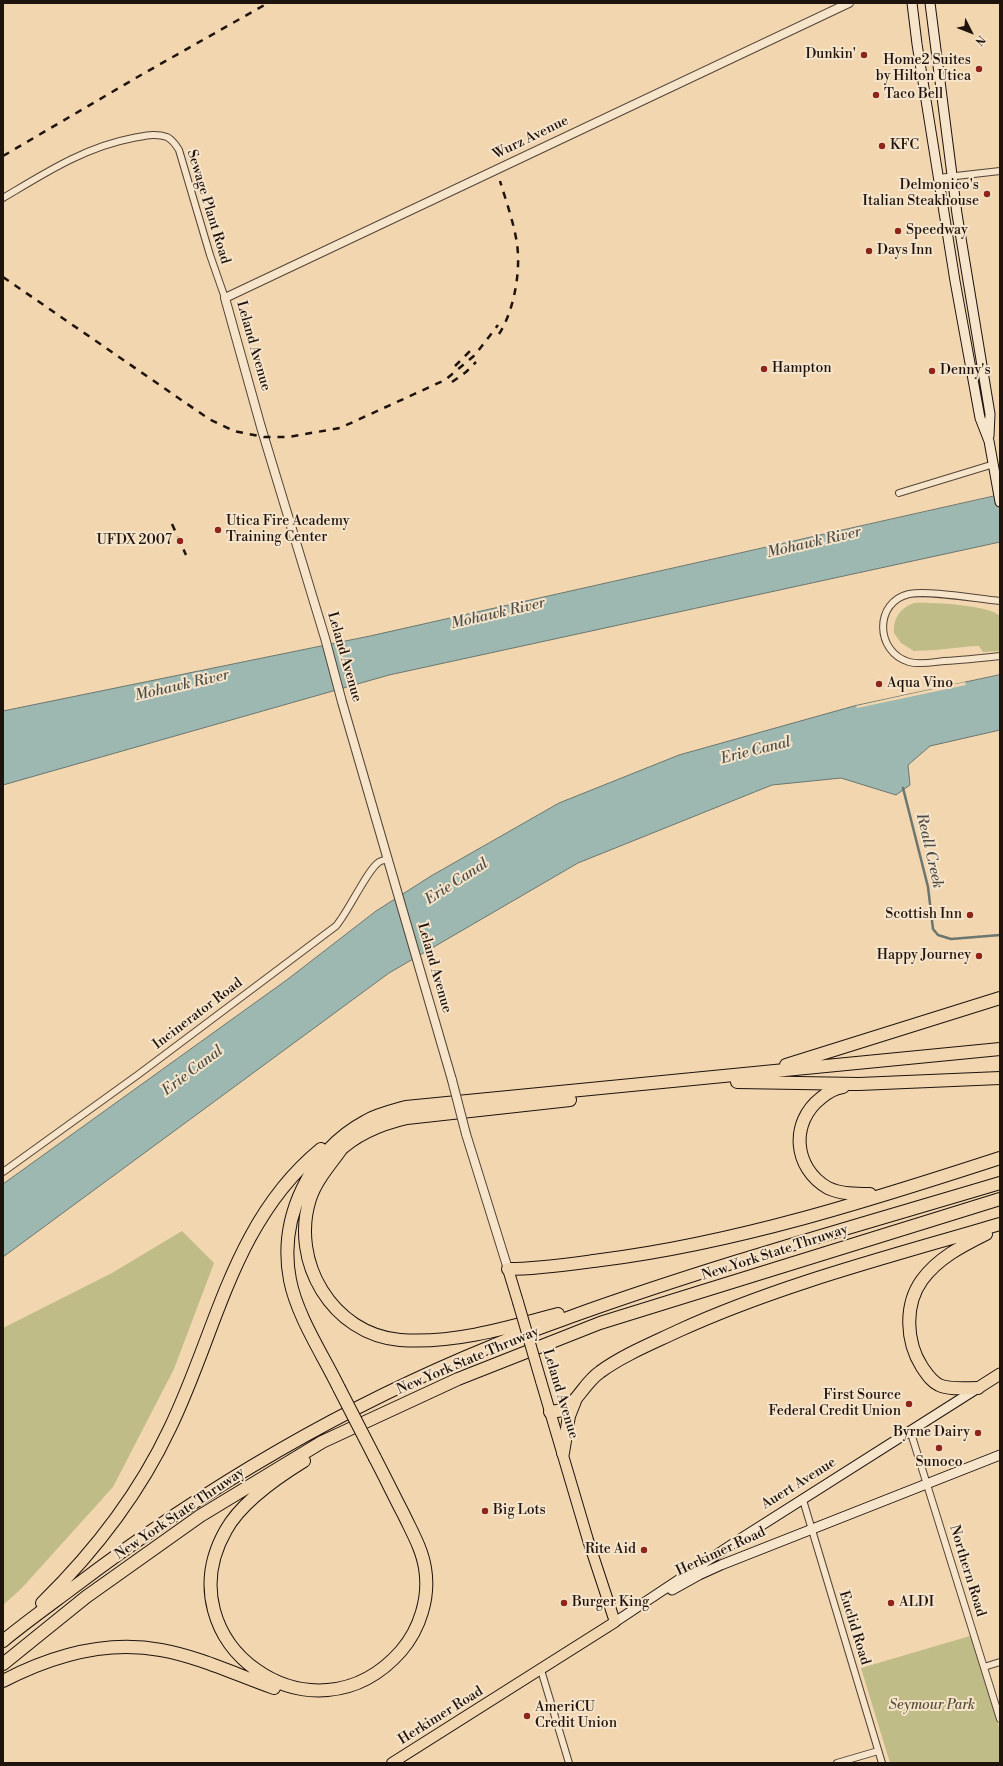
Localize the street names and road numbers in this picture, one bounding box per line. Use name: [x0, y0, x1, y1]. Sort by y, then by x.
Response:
street label: Wurz Avenue: [490, 112, 572, 164]
street label: Sewage Plant Road: [183, 148, 233, 266]
street label: Leland Avenue: [232, 299, 274, 393]
street label: Leland Avenue: [323, 610, 365, 704]
street label: Leland Avenue: [413, 921, 455, 1015]
street label: Incinerator Road: [150, 975, 246, 1053]
street label: New York State Thruway: [700, 1221, 850, 1285]
street label: New York State Thruway: [394, 1323, 542, 1399]
street label: Leland Avenue: [538, 1347, 582, 1441]
street label: Auert Avenue: [759, 1454, 839, 1514]
street label: New York State Thruway: [112, 1464, 248, 1564]
street label: Northern Road: [945, 1523, 989, 1619]
street label: Herkimer Road: [674, 1524, 768, 1580]
street label: Euclid Road: [835, 1589, 873, 1667]
street label: Herkimer Road: [395, 1683, 487, 1749]

